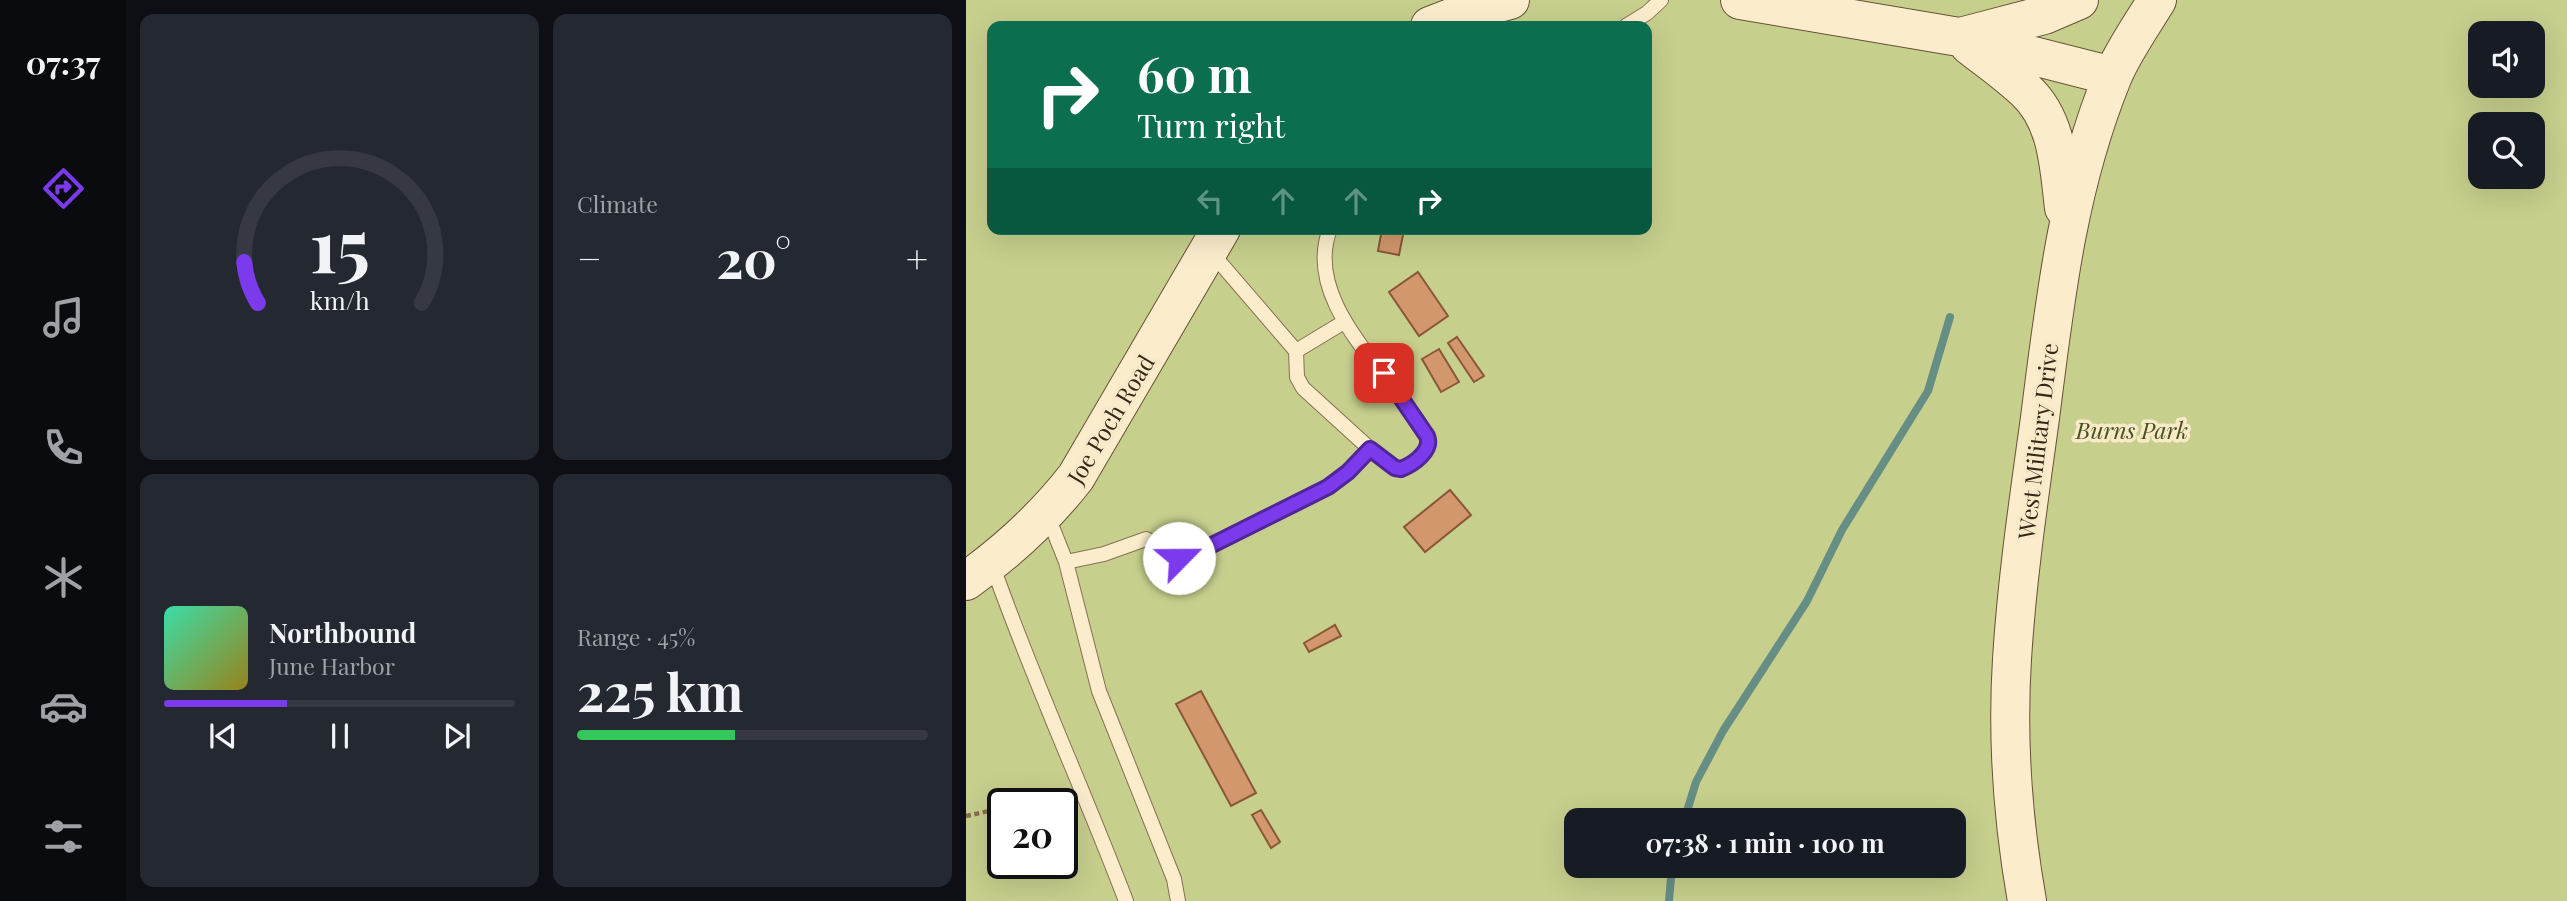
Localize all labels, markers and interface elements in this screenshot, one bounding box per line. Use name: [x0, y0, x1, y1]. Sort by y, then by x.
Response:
map controls: [2468, 21, 2545, 189]
button: sound: [2468, 21, 2545, 98]
text: 07:37: [26, 40, 100, 83]
text: 60 m: [1137, 40, 1252, 105]
icon: right: [1022, 49, 1113, 140]
text: Turn right: [1137, 103, 1285, 146]
button: search: [2468, 112, 2545, 189]
icon: directions: [39, 164, 88, 213]
icon: left: [1191, 182, 1229, 220]
icon: ahead: [1264, 182, 1302, 220]
icon: ahead: [1337, 182, 1375, 220]
icon: right: [1410, 182, 1448, 220]
text: Climate: [577, 188, 658, 219]
text: 15: [309, 194, 370, 291]
text: 20°: [716, 223, 791, 292]
text: −: [577, 232, 602, 283]
text: +: [906, 232, 928, 283]
text: km/h: [310, 283, 370, 316]
icon: music: [39, 293, 88, 342]
street label: West Military Drive: [2009, 341, 2064, 542]
pin: [1354, 343, 1414, 403]
street label: Joe Poch Road: [1059, 349, 1161, 490]
icon: arrive: [1365, 354, 1403, 392]
park label: Burns Park: [2075, 414, 2188, 445]
icon: phone: [39, 423, 88, 472]
position arrow: [1142, 521, 1216, 595]
icon: climate: [39, 553, 88, 602]
text: Northbound: [269, 615, 416, 650]
text: Range · 45%: [577, 621, 695, 652]
text: June Harbor: [269, 650, 395, 681]
text: 225 km: [577, 656, 743, 725]
icon: car: [39, 682, 88, 731]
icon: previous: [204, 717, 242, 755]
icon: pause: [321, 717, 359, 755]
icon: next: [438, 717, 476, 755]
speed limit sign: 20: [987, 788, 1078, 879]
icon: filters: [39, 812, 88, 861]
text: 07:38 · 1 min · 100 m: [1646, 825, 1884, 860]

